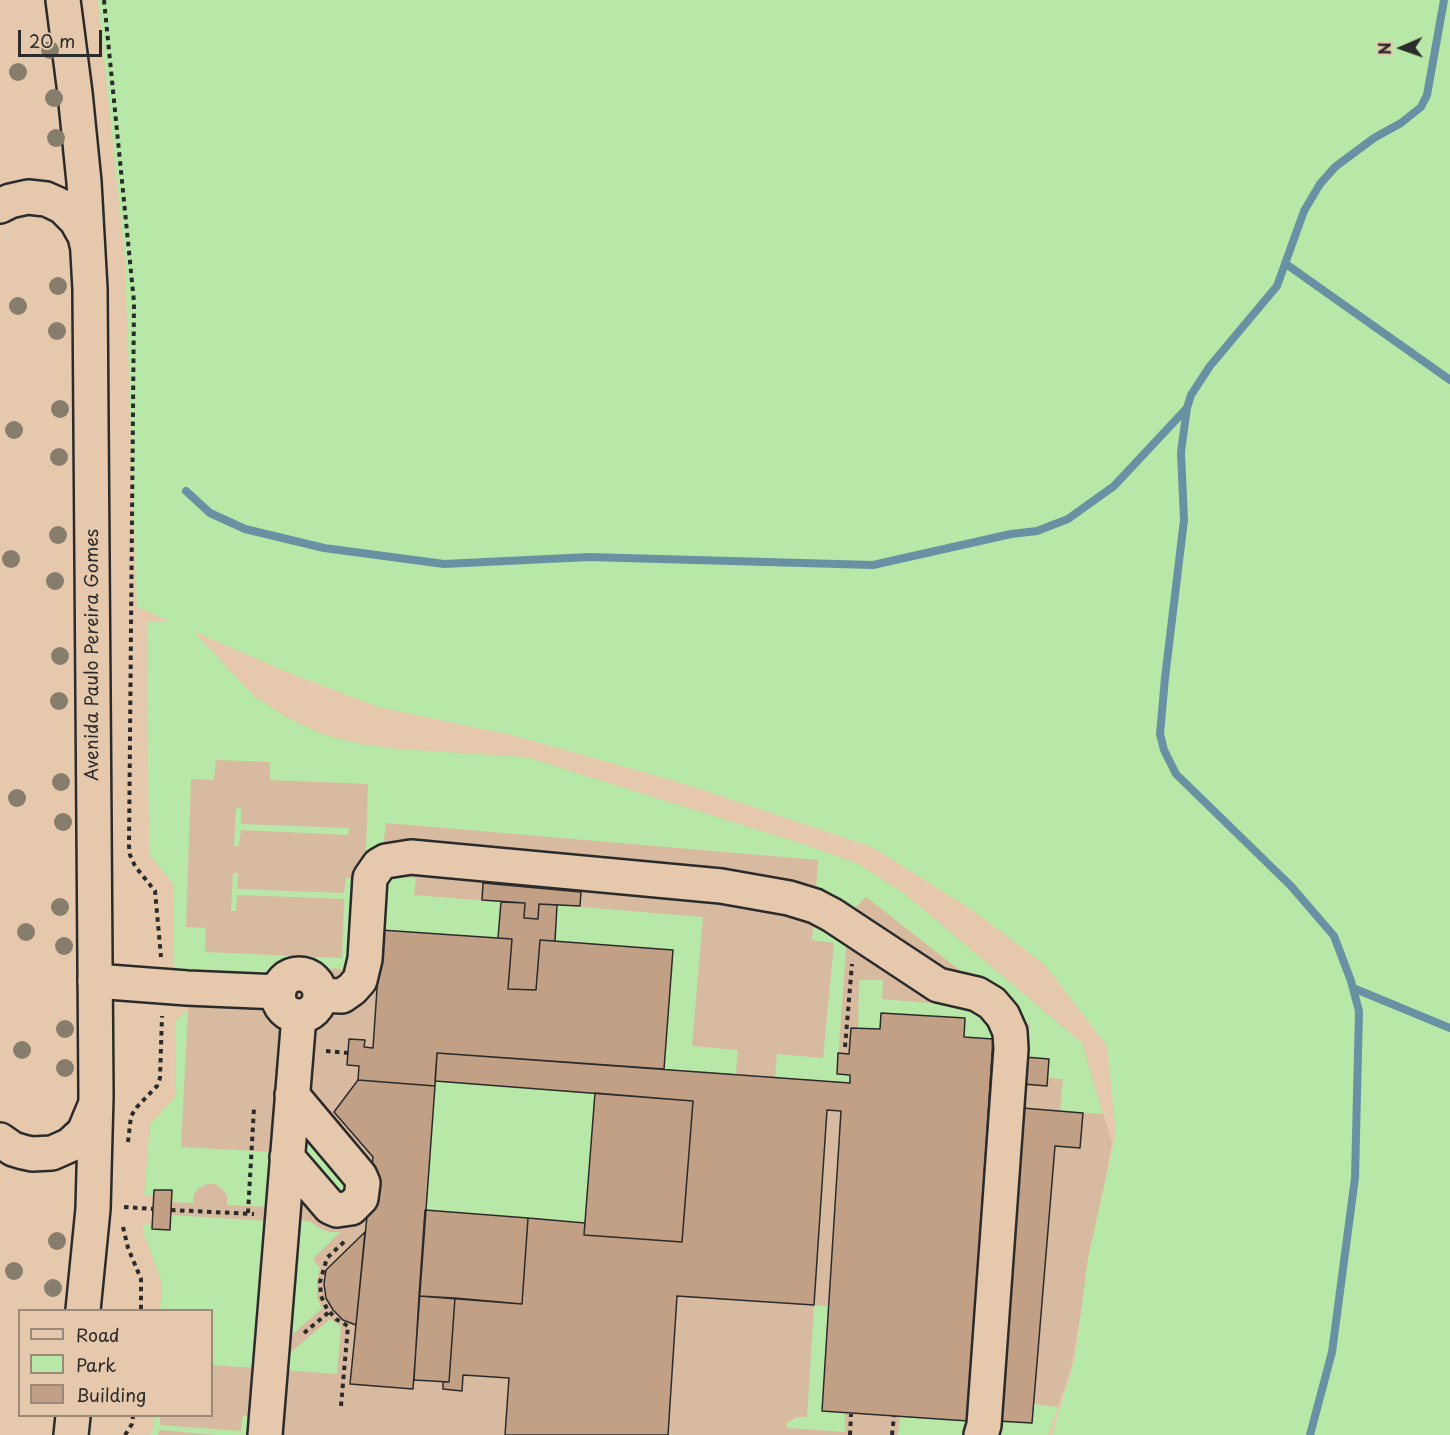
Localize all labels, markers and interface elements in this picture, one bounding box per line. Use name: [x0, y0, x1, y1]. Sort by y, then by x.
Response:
scale bar: [21, 18, 105, 56]
north arrow: [1372, 18, 1432, 78]
text: 20 m: [29, 27, 75, 54]
text: N: [1372, 42, 1396, 55]
street label: Avenida Paulo Pereira Gomes: [82, 529, 104, 781]
legend: [18, 1309, 213, 1417]
text: Road: [76, 1321, 120, 1348]
text: Park: [76, 1351, 116, 1378]
text: Building: [76, 1381, 146, 1408]

